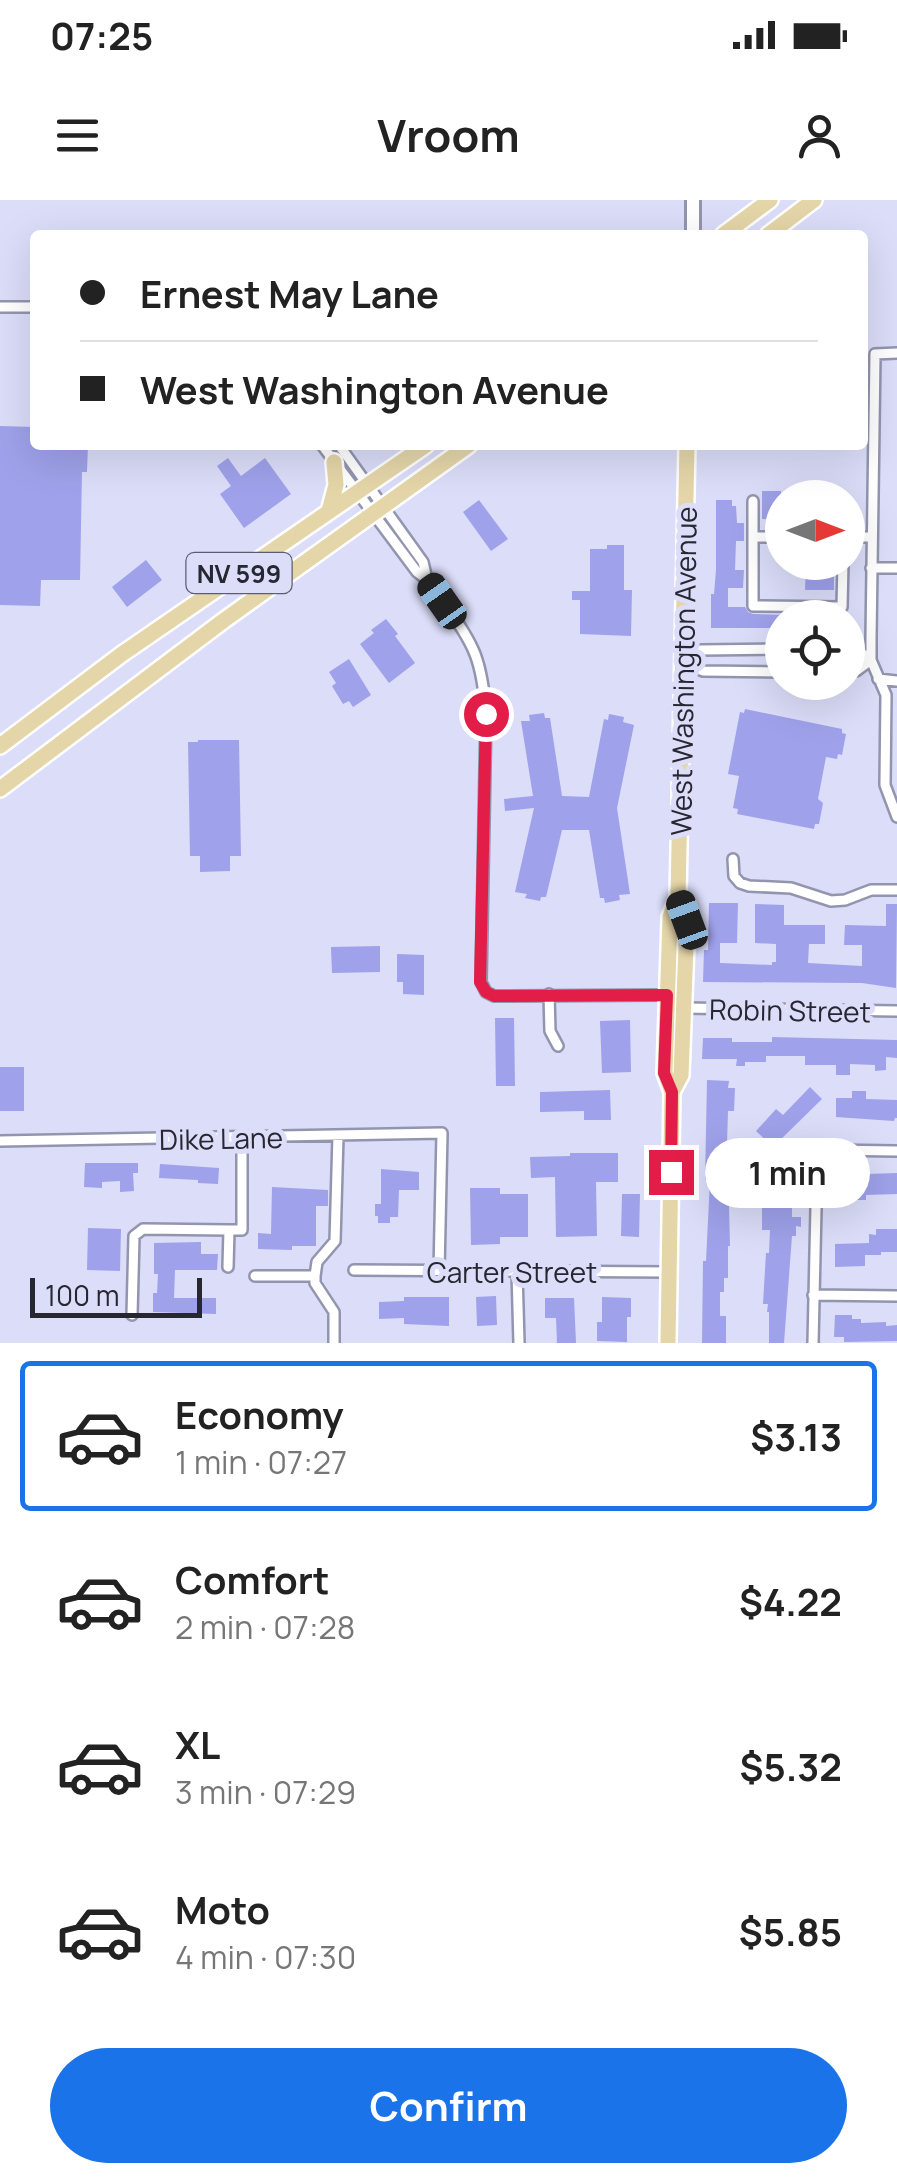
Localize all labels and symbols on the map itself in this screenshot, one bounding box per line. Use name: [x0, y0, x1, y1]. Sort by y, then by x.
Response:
north arrow: [765, 480, 865, 580]
street label: West Washington Avenue: [661, 506, 705, 836]
road number: NV 599: [186, 553, 292, 593]
car: [413, 568, 471, 634]
route start: [464, 692, 509, 737]
car: [663, 887, 711, 953]
street label: Robin Street: [709, 990, 871, 1030]
street label: Dike Lane: [159, 1118, 283, 1158]
callout: 1 min: [706, 1137, 871, 1207]
route end: [649, 1150, 694, 1195]
street label: Carter Street: [427, 1253, 597, 1291]
scale bar: [30, 1273, 202, 1318]

